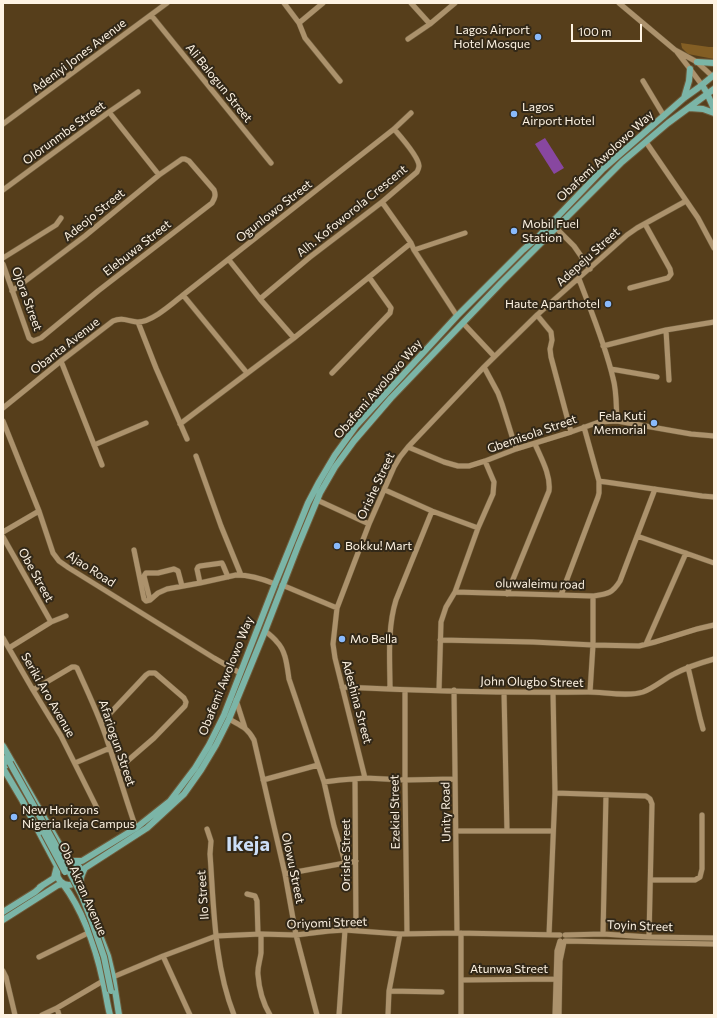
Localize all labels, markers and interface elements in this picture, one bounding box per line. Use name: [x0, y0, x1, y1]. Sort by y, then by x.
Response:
street label: Adeniyi Jones Avenue: [29, 16, 129, 96]
scale bar: [573, 16, 644, 42]
place label: Lagos Airport Hotel Mosque: [453, 23, 530, 51]
text: 100 m: [578, 24, 612, 38]
marker: Lagos Airport Hotel Mosque: [533, 32, 543, 42]
street label: Ali Balogun Street: [183, 41, 255, 125]
street label: Olorunmbe Street: [20, 98, 108, 168]
place label: Lagos Airport Hotel: [522, 100, 595, 128]
street label: Obafemi Awolowo Way: [554, 107, 656, 205]
marker: Lagos Airport Hotel: [509, 109, 519, 119]
street label: Alh. Kofoworola Crescent: [294, 162, 410, 260]
street label: Ogunlowo Street: [233, 177, 315, 245]
street label: Adeojo Street: [60, 186, 128, 244]
street label: Elebuwa Street: [100, 217, 174, 279]
place label: Mobil Fuel Station: [522, 217, 579, 245]
street label: Adepeju Street: [553, 225, 623, 289]
marker: Mobil Fuel Station: [509, 226, 519, 236]
street label: Ojora Street: [9, 265, 45, 333]
place label: Haute Aparthotel: [505, 297, 600, 311]
marker: Haute Aparthotel: [603, 299, 613, 309]
street label: Obanta Avenue: [28, 315, 102, 377]
street label: Obafemi Awolowo Way: [331, 336, 425, 442]
place label: Fela Kuti Memorial: [593, 409, 646, 437]
street label: Gbemisola Street: [485, 412, 579, 456]
marker: Fela Kuti Memorial: [649, 418, 659, 428]
street label: Orishe Street: [354, 450, 398, 522]
place label: Bokku! Mart: [345, 539, 412, 553]
marker: Bokku! Mart: [332, 541, 342, 551]
street label: Obe Street: [15, 546, 57, 604]
street label: Ajao Road: [64, 548, 118, 590]
street label: oluwaleimu road: [495, 576, 585, 592]
street label: Obafemi Awolowo Way: [196, 614, 256, 738]
place label: Mo Bella: [350, 632, 397, 646]
marker: Mo Bella: [337, 634, 347, 644]
street label: Seriki Aro Avenue: [18, 650, 78, 740]
street label: Adeshina Street: [339, 659, 375, 745]
street label: John Olugbo Street: [480, 674, 584, 690]
street label: Afariogun Street: [95, 698, 139, 788]
street label: Ezekiel Street: [387, 775, 403, 849]
street label: Unity Road: [438, 782, 454, 842]
place label: New Horizons Nigeria Ikeja Campus: [22, 803, 135, 831]
marker: New Horizons Nigeria Ikeja Campus: [9, 812, 19, 822]
street label: Orishe Street: [339, 819, 353, 891]
street label: Olowu Street: [278, 831, 308, 905]
district label: Ikeja: [226, 832, 270, 856]
street label: Oba Akran Avenue: [56, 840, 110, 938]
street label: Ilo Street: [194, 870, 212, 920]
street label: Oriyomi Street: [286, 914, 368, 932]
street label: Toyin Street: [607, 918, 673, 934]
street label: Atunwa Street: [470, 962, 548, 976]

